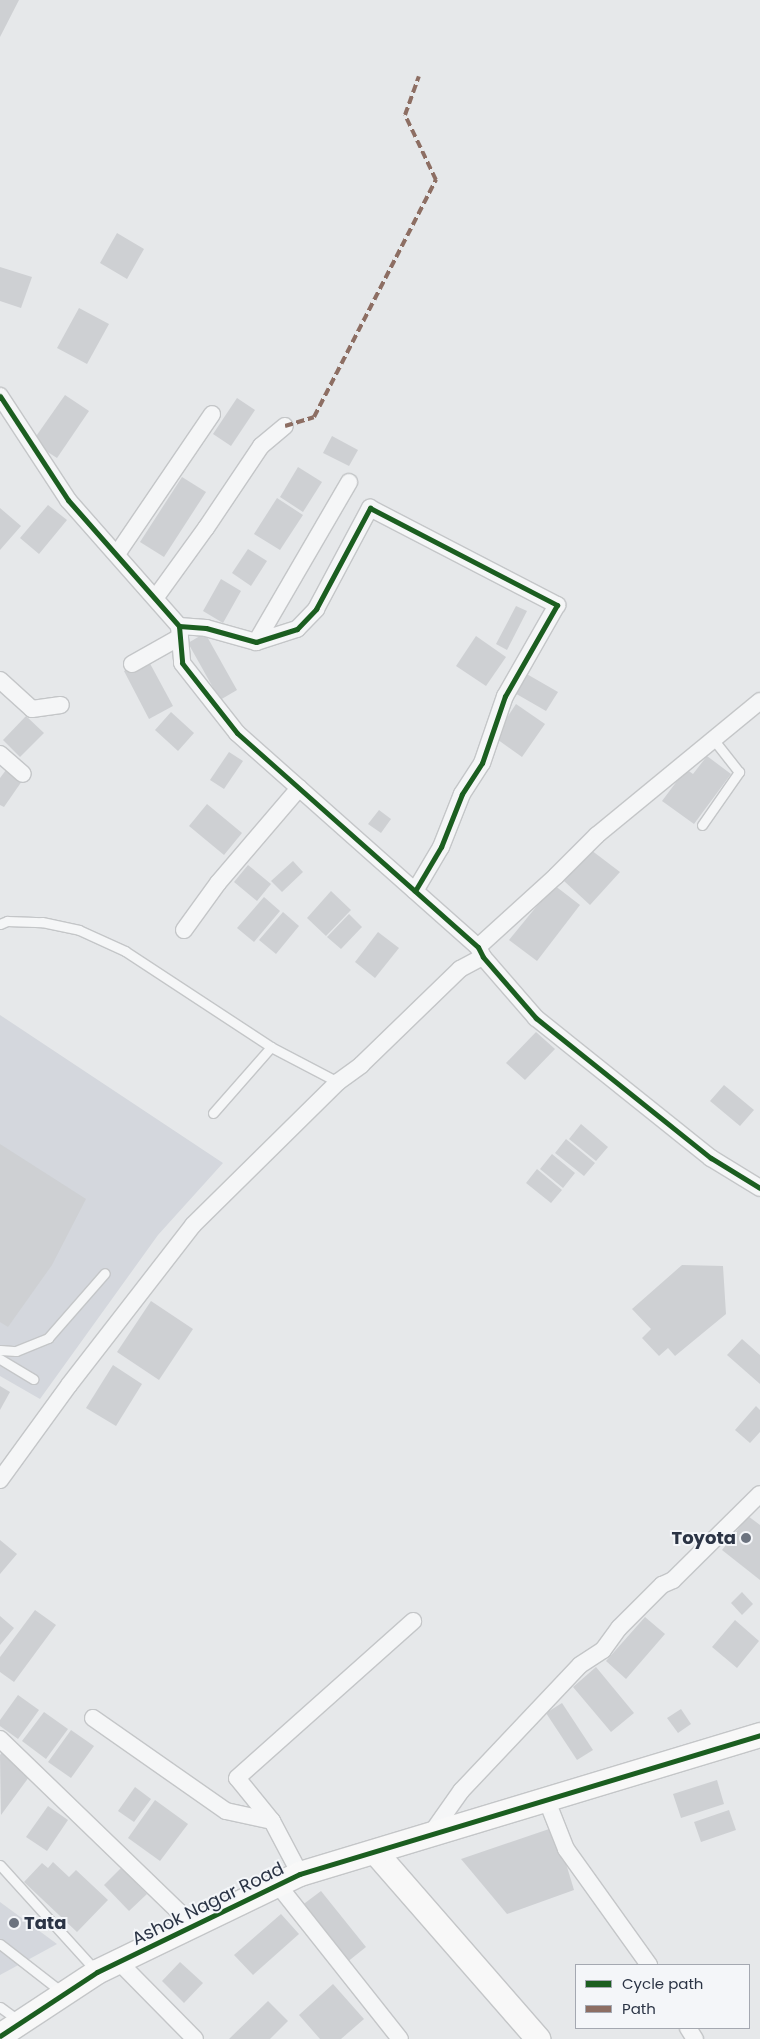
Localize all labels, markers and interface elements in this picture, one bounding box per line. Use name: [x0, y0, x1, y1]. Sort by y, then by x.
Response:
place label: Toyota: [672, 1527, 736, 1549]
marker: Toyota: [740, 1532, 752, 1544]
street label: Ashok Nagar Road: [129, 1858, 287, 1950]
place label: Tata: [24, 1912, 66, 1934]
marker: Tata: [8, 1917, 20, 1929]
legend: [575, 1964, 750, 2029]
text: Cycle path: [622, 1973, 703, 1994]
text: Path: [622, 1998, 656, 2019]

